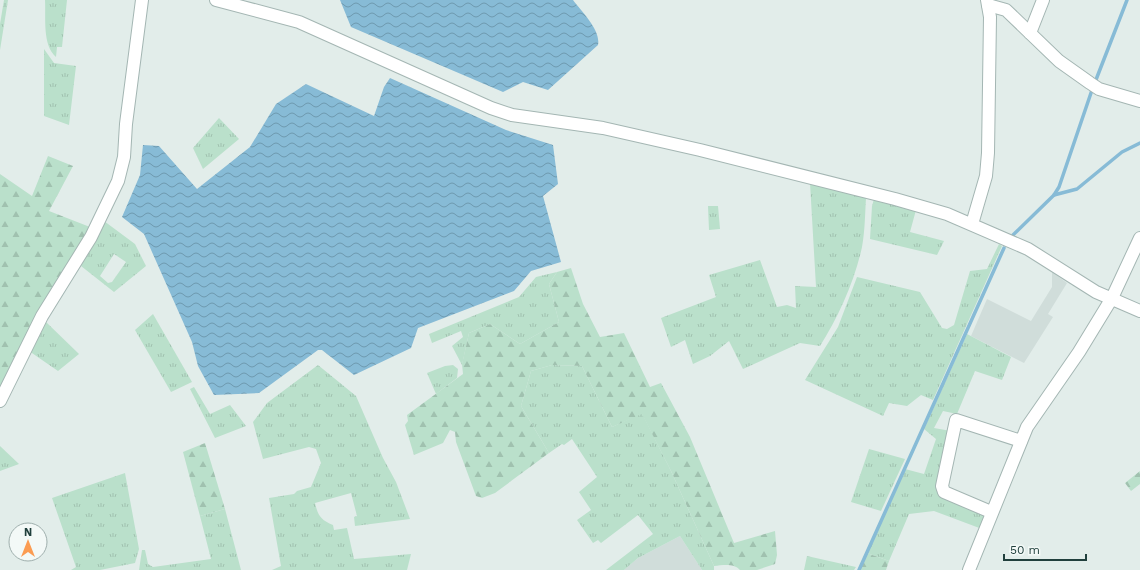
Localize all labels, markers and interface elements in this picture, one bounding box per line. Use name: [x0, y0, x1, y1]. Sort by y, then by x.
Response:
north arrow: [8, 522, 48, 562]
text: N: [24, 526, 32, 539]
scale bar: [1004, 536, 1086, 562]
text: 50 m: [1010, 543, 1040, 557]

